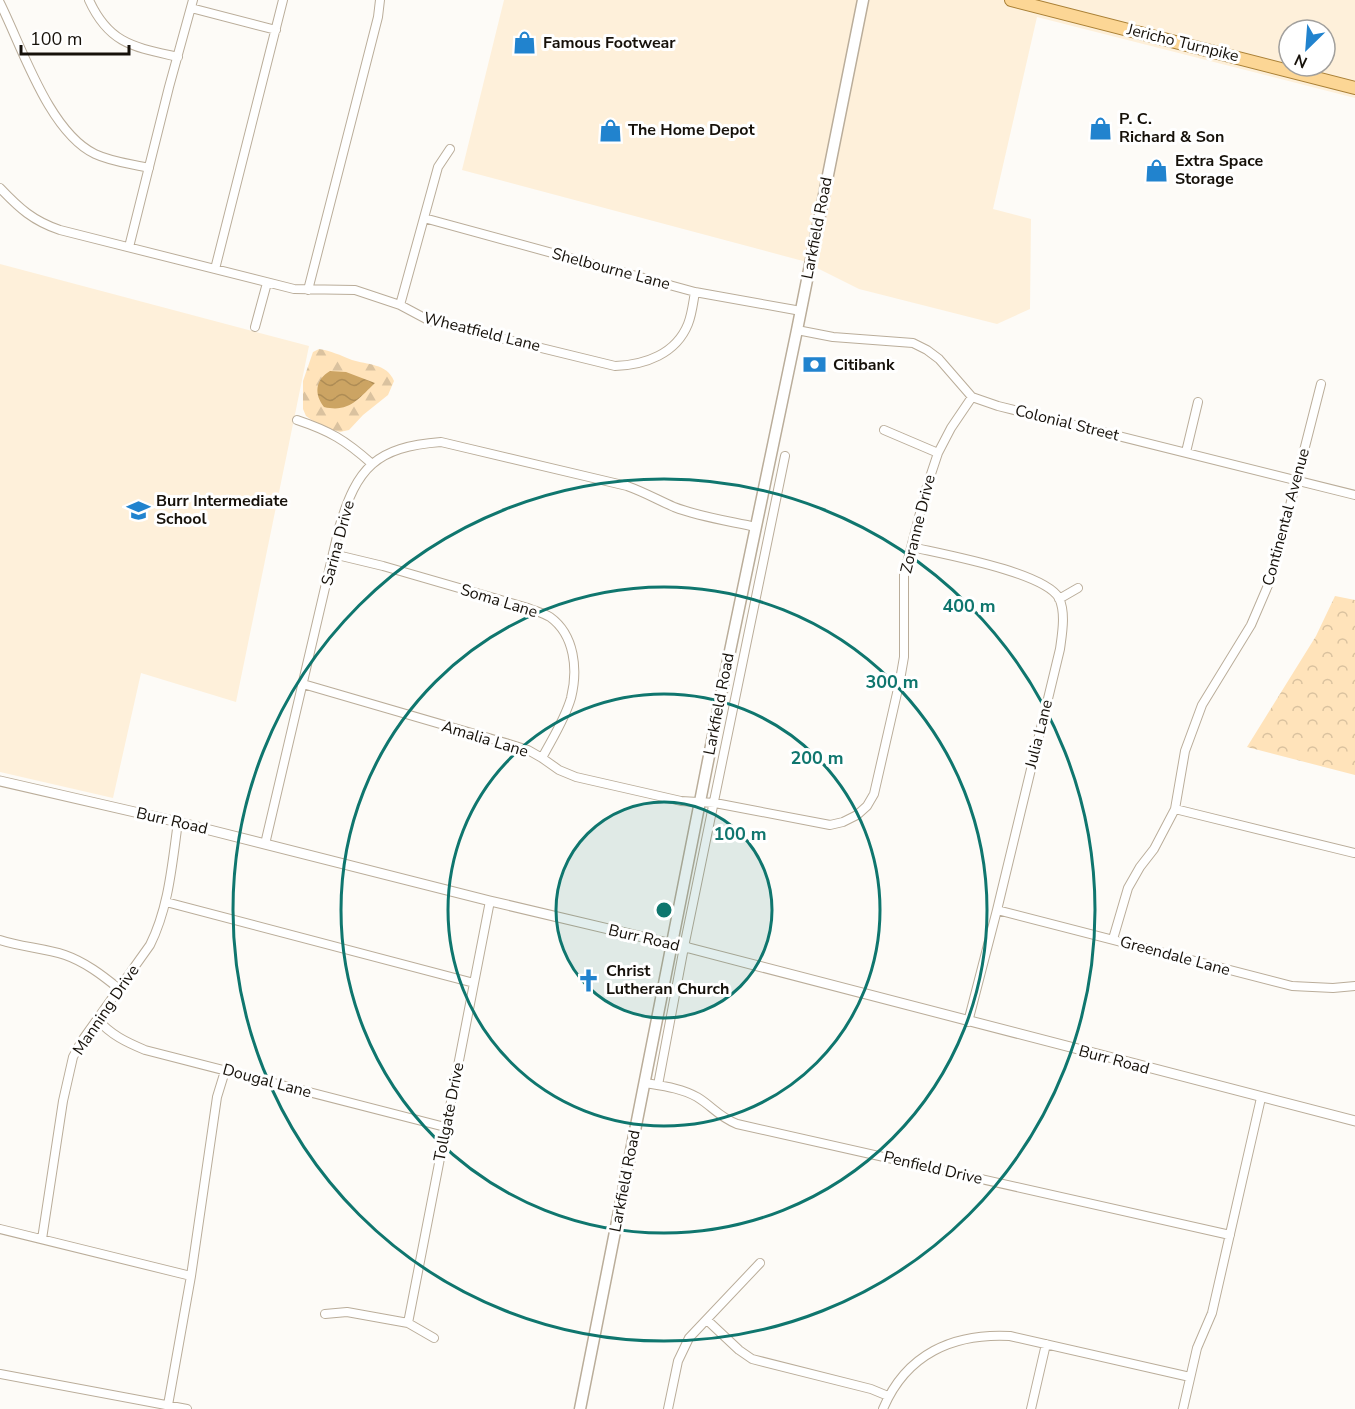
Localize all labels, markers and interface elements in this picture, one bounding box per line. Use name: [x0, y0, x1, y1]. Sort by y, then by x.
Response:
scale bar: [21, 18, 129, 56]
street label: Jericho Turnpike: [1124, 18, 1241, 67]
north arrow: [1277, 18, 1337, 78]
text: 100 m: [30, 27, 82, 51]
shop icon: Famous Footwear: [512, 30, 538, 56]
place label: Famous Footwear: [543, 32, 676, 54]
text: N: [1291, 48, 1311, 73]
place label: P. C. Richard & Son: [1119, 108, 1224, 148]
shop icon: P. C. Richard & Son: [1088, 115, 1114, 141]
shop icon: The Home Depot: [597, 117, 623, 143]
place label: The Home Depot: [628, 119, 755, 141]
place label: Extra Space Storage: [1175, 150, 1264, 190]
shop icon: Extra Space Storage: [1144, 157, 1170, 183]
street label: Larkfield Road: [796, 175, 838, 281]
street label: Shelbourne Lane: [549, 243, 673, 295]
street label: Wheatfield Lane: [421, 307, 543, 357]
bank icon: Citibank: [802, 352, 828, 378]
place label: Citibank: [833, 354, 895, 376]
street label: Colonial Street: [1013, 399, 1122, 447]
street label: Continental Avenue: [1257, 446, 1315, 588]
street label: Zoranne Drive: [895, 472, 941, 576]
place label: Burr Intermediate School: [156, 490, 288, 530]
school or university icon: Burr Intermediate School: [125, 497, 151, 523]
street label: Sarina Drive: [316, 498, 360, 588]
street label: Soma Lane: [458, 579, 540, 623]
text: 400 m: [942, 594, 996, 618]
street label: Larkfield Road: [698, 651, 740, 757]
text: 300 m: [865, 670, 919, 694]
street label: Julia Lane: [1020, 697, 1058, 772]
street label: Amalia Lane: [439, 715, 531, 763]
text: 200 m: [790, 746, 844, 770]
street label: Burr Road: [134, 802, 210, 840]
text: 100 m: [713, 822, 767, 846]
centre of rings: [654, 900, 674, 920]
street label: Burr Road: [606, 919, 682, 957]
street label: Greendale Lane: [1117, 931, 1233, 981]
street label: Manning Drive: [68, 960, 144, 1060]
place label: Christ Lutheran Church: [606, 960, 729, 1000]
church icon: Christ Lutheran Church: [575, 967, 601, 993]
street label: Burr Road: [1076, 1040, 1152, 1080]
street label: Dougal Lane: [220, 1059, 314, 1103]
street label: Tollgate Drive: [429, 1060, 469, 1164]
street label: Larkfield Road: [604, 1128, 646, 1234]
street label: Penfield Drive: [881, 1146, 985, 1190]

